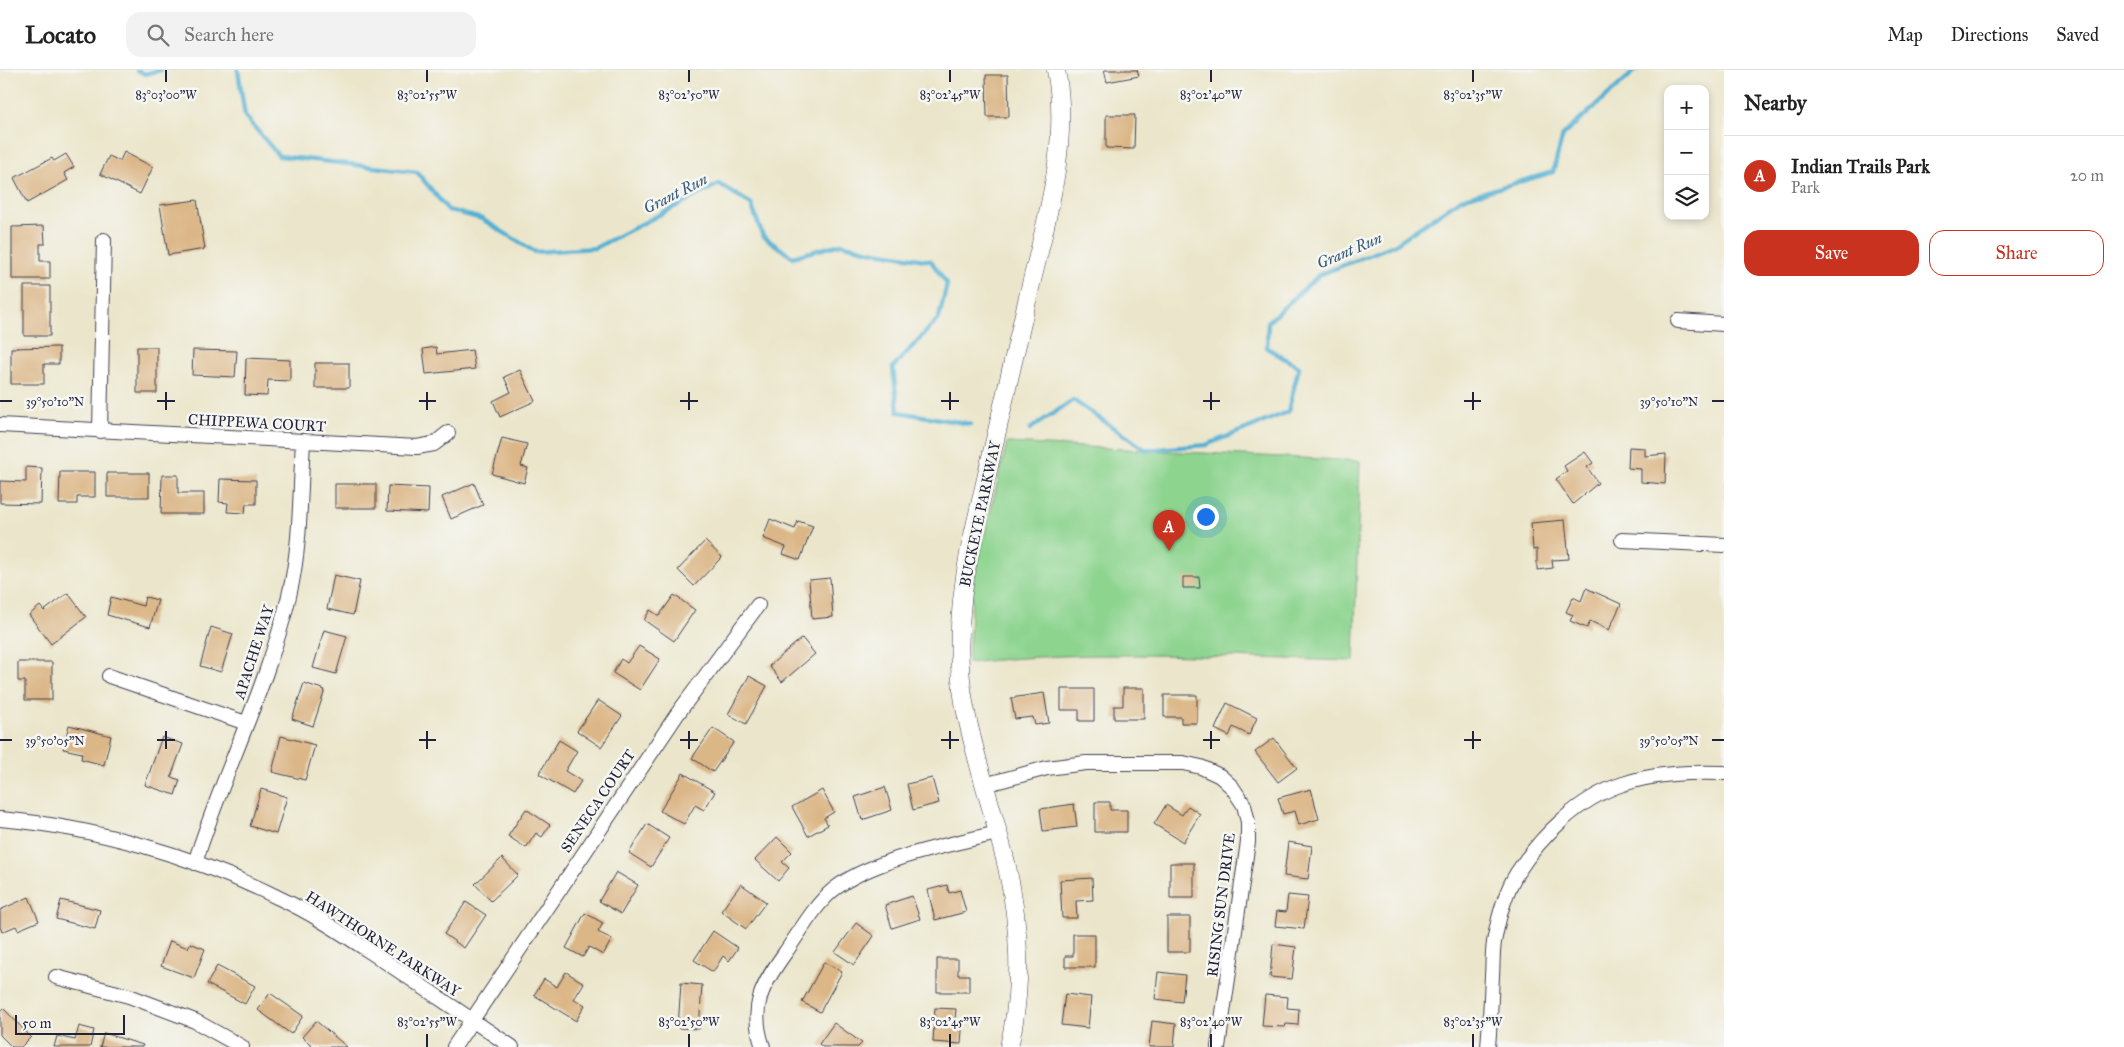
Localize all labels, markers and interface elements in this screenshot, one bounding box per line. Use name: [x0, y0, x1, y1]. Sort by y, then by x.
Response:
search box: [126, 12, 476, 57]
text: Locato: [25, 20, 96, 50]
icon: search: [144, 21, 172, 49]
text: Search here: [184, 23, 274, 46]
text: Map: [1887, 24, 1923, 46]
text: Directions: [1951, 24, 2028, 46]
text: Saved: [2056, 24, 2099, 46]
map controls: [1664, 85, 1709, 220]
button: +: [1664, 85, 1709, 130]
text: 83°03'00"W: [135, 88, 197, 102]
text: 83°02'55"W: [397, 88, 457, 102]
text: 83°02'50"W: [659, 88, 720, 102]
text: 83°02'45"W: [920, 88, 981, 102]
text: 83°02'40"W: [1180, 88, 1243, 102]
text: 83°02'35"W: [1444, 88, 1503, 102]
text: Nearby: [1744, 90, 1807, 116]
button: −: [1664, 130, 1709, 175]
text: Indian Trails Park: [1791, 155, 1930, 178]
text: A: [1755, 166, 1765, 185]
text: 20 m: [2070, 166, 2104, 185]
water label: Grant Run: [640, 169, 711, 218]
button: layers: [1664, 175, 1709, 220]
text: Park: [1791, 178, 1820, 197]
water label: Grant Run: [1314, 228, 1385, 273]
button: Save: [1744, 230, 1919, 276]
button: Share: [1929, 230, 2104, 276]
text: 39°50'10"N: [26, 395, 84, 409]
text: 39°50'10"N: [1640, 395, 1698, 409]
street label: CHIPPEWA COURT: [187, 410, 327, 436]
street label: BUCKEYE PARKWAY: [956, 439, 1004, 589]
your location: [1193, 504, 1219, 530]
pin: A: [1153, 510, 1185, 551]
street label: APACHE WAY: [230, 602, 278, 702]
text: 39°50'05"N: [25, 734, 85, 748]
text: 39°50'05"N: [1639, 734, 1699, 748]
street label: SENECA COURT: [557, 746, 639, 856]
street label: RISING SUN DRIVE: [1203, 832, 1239, 978]
street label: HAWTHORNE PARKWAY: [302, 887, 464, 1001]
scale bar: [15, 1012, 125, 1035]
text: 50 m: [22, 1015, 51, 1032]
text: 83°02'55"W: [397, 1015, 457, 1029]
text: 83°02'50"W: [659, 1015, 720, 1029]
text: 83°02'45"W: [920, 1015, 981, 1029]
text: 83°02'40"W: [1180, 1015, 1243, 1029]
text: 83°02'35"W: [1444, 1015, 1503, 1029]

